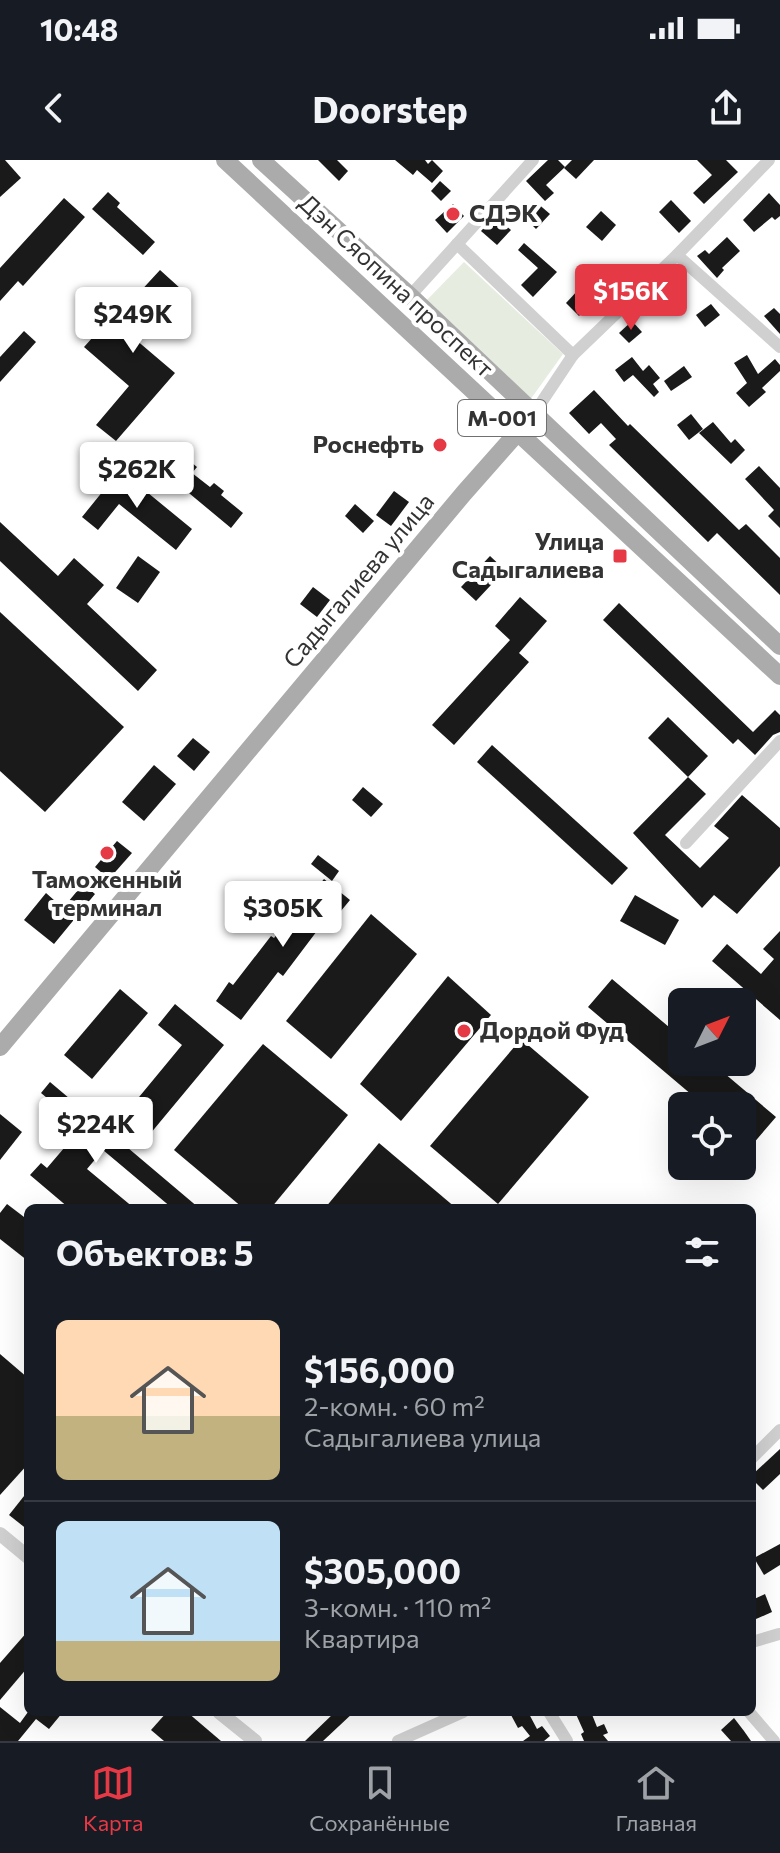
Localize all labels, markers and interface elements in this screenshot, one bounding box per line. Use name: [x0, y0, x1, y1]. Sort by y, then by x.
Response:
text: 10:48: [40, 10, 118, 47]
icon: back: [32, 86, 76, 130]
text: Doorstep: [312, 86, 468, 130]
icon: share: [704, 86, 748, 130]
street label: Дэн Сяопина проспект: [294, 187, 500, 382]
place label: СДЭК: [469, 198, 538, 227]
marker: СДЭК: [444, 205, 462, 223]
pin: $156K: [575, 264, 687, 332]
text: $156K: [593, 274, 669, 305]
pin: $249K: [77, 287, 189, 355]
text: $249K: [93, 297, 173, 328]
road number: M-001: [458, 400, 546, 436]
place label: Роснефть: [312, 429, 424, 458]
marker: Роснефть: [431, 436, 449, 454]
pin: $262K: [81, 442, 193, 510]
text: $262K: [98, 452, 176, 483]
street label: Садыгалиева улица: [276, 487, 439, 673]
place label: Улица Садыгалиева: [452, 526, 604, 583]
marker: Улица Садыгалиева: [611, 547, 629, 565]
marker: Таможенный терминал: [98, 844, 116, 862]
place label: Таможенный терминал: [32, 864, 182, 921]
pin: $305K: [227, 881, 339, 949]
text: $305K: [243, 891, 323, 922]
north arrow: [668, 988, 756, 1076]
map controls: [668, 988, 756, 1180]
place label: Дордой Фуд: [480, 1015, 624, 1044]
marker: Дордой Фуд: [455, 1022, 473, 1040]
button: locate: [668, 1092, 756, 1180]
pin: $224K: [40, 1097, 152, 1165]
text: $224K: [57, 1107, 135, 1138]
icon: filters: [680, 1230, 724, 1274]
text: Объектов: 5: [56, 1231, 253, 1273]
text: $156,000: [304, 1348, 455, 1390]
icon: home: [120, 1352, 216, 1448]
text: 2-комн. · 60 m²: [304, 1390, 485, 1421]
text: Садыгалиева улица: [304, 1421, 541, 1452]
text: $305,000: [304, 1549, 461, 1591]
icon: home: [120, 1553, 216, 1649]
text: 3-комн. · 110 m²: [304, 1591, 491, 1622]
text: Квартира: [304, 1622, 420, 1653]
tab: Карта: [83, 1761, 144, 1836]
tab: Сохранённые: [309, 1761, 450, 1836]
tab: Главная: [616, 1761, 697, 1836]

